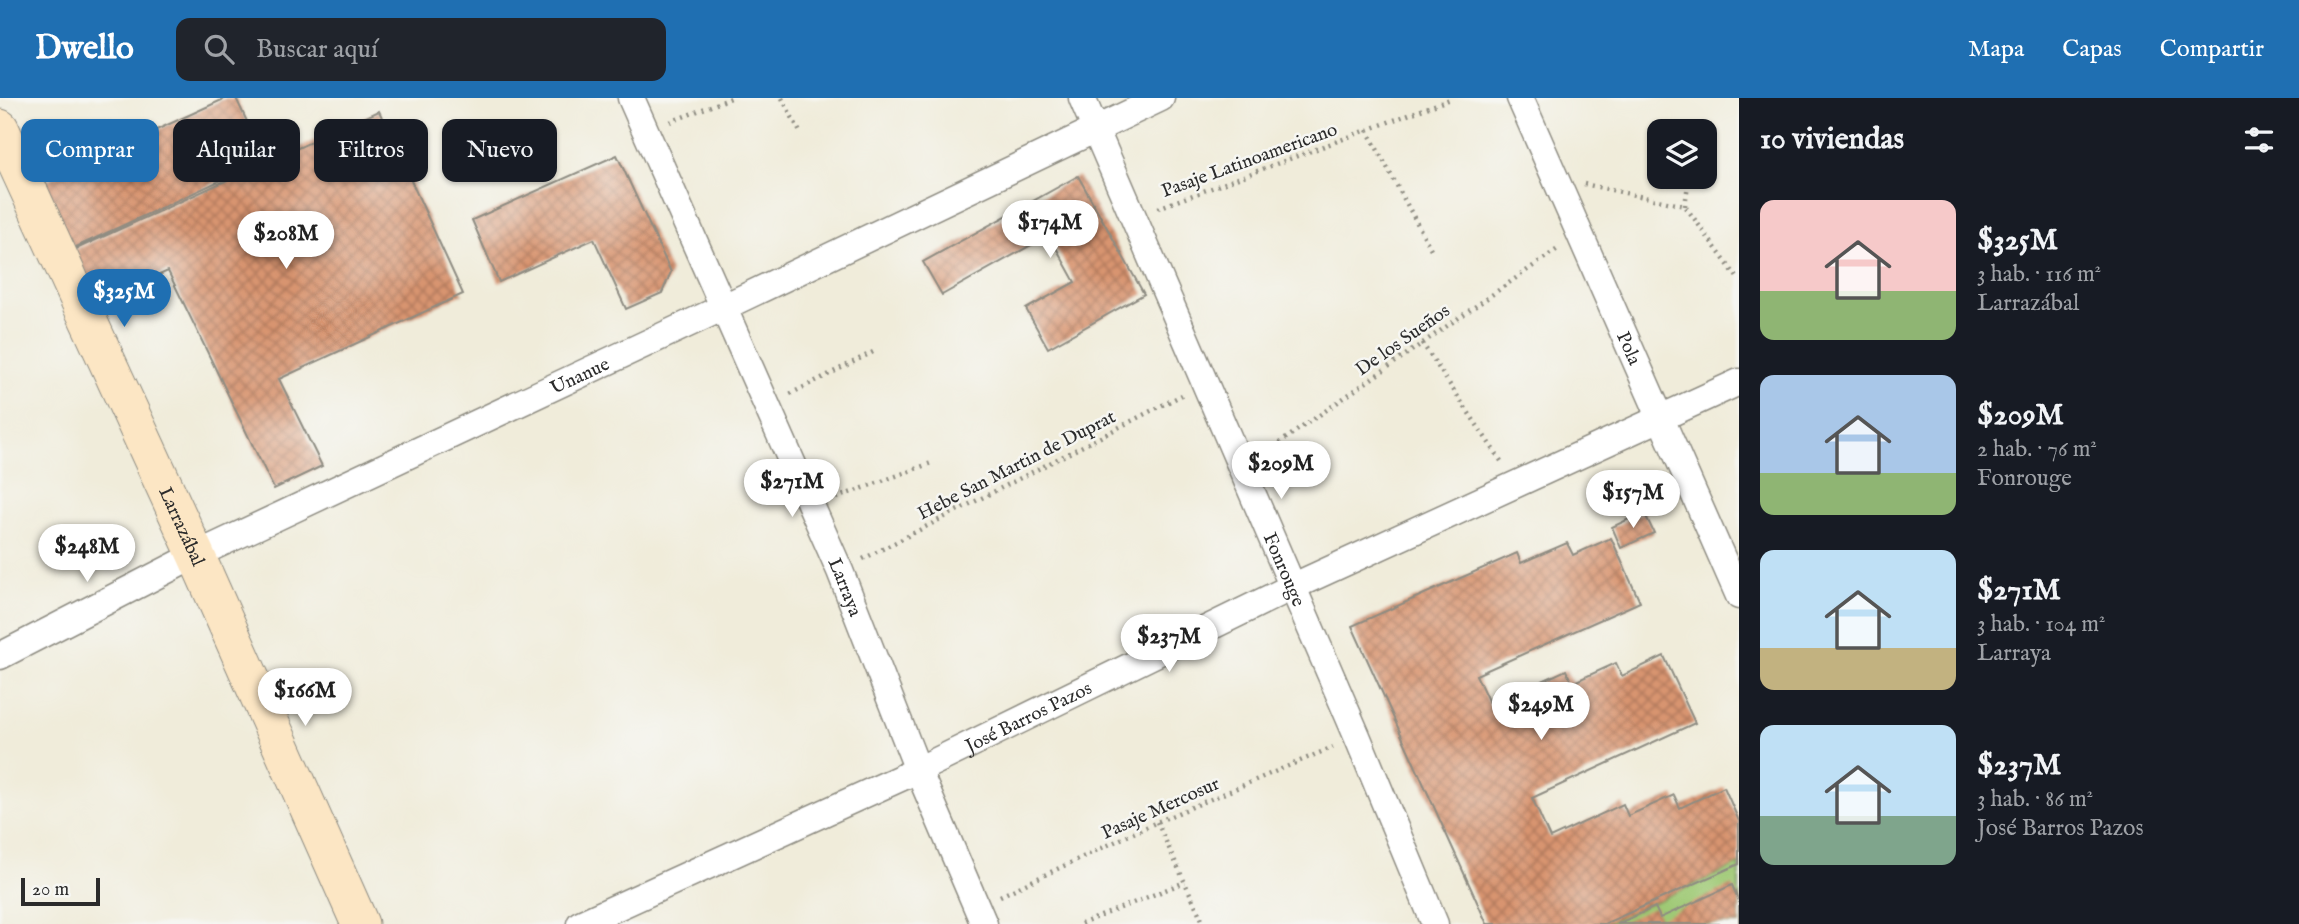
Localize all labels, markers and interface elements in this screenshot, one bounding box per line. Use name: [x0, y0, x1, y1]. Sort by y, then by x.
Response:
search box: [176, 18, 666, 81]
text: Dwello: [35, 28, 134, 70]
icon: search: [200, 30, 238, 68]
text: Buscar aquí: [256, 33, 378, 66]
text: Mapa: [1968, 34, 2024, 65]
text: Capas: [2062, 34, 2122, 65]
text: Compartir: [2160, 34, 2264, 65]
street label: Pasaje Latinoamericano: [1159, 118, 1341, 204]
chip: Comprar: [21, 119, 159, 182]
chip: Alquilar: [173, 119, 300, 182]
chip: Filtros: [314, 119, 428, 182]
chip: Nuevo: [442, 119, 557, 182]
map controls: [1647, 119, 1717, 189]
button: layers: [1647, 119, 1717, 189]
text: 10 viviendas: [1760, 121, 1904, 159]
icon: filters: [2240, 121, 2278, 159]
pin: $174M: [1001, 200, 1099, 260]
text: $174M: [1018, 208, 1082, 237]
pin: $208M: [237, 212, 335, 271]
text: $208M: [253, 219, 319, 248]
text: $325M: [1977, 222, 2058, 260]
icon: home: [1816, 228, 1900, 312]
text: 3 hab. · 116 m²: [1977, 260, 2101, 289]
pin: $325M: [75, 270, 173, 329]
text: $325M: [93, 277, 155, 306]
text: Larrazábal: [1977, 289, 2079, 318]
street label: De los Sueños: [1351, 299, 1455, 382]
street label: Pola: [1610, 328, 1646, 370]
street label: Unanue: [547, 352, 614, 401]
text: $209M: [1977, 397, 2064, 435]
icon: home: [1816, 403, 1900, 487]
street label: Hebe San Martin de Duprat: [914, 405, 1120, 526]
text: 2 hab. · 76 m²: [1977, 435, 2097, 464]
pin: $209M: [1232, 442, 1330, 501]
text: $209M: [1248, 449, 1314, 478]
pin: $271M: [743, 460, 841, 519]
text: Fonrouge: [1977, 464, 2072, 493]
text: $271M: [760, 467, 824, 496]
pin: $157M: [1584, 470, 1682, 530]
text: $157M: [1602, 478, 1664, 507]
street label: Larrazábal: [152, 483, 210, 571]
pin: $248M: [38, 524, 136, 584]
street label: Fonrouge: [1257, 529, 1310, 611]
text: $248M: [54, 532, 120, 561]
street label: Larraya: [822, 554, 867, 621]
text: $271M: [1977, 572, 2061, 610]
icon: home: [1816, 578, 1900, 662]
text: 3 hab. · 104 m²: [1977, 610, 2105, 639]
pin: $237M: [1120, 614, 1218, 674]
text: $237M: [1137, 622, 1201, 651]
text: Larraya: [1977, 639, 2051, 668]
pin: $166M: [256, 668, 354, 728]
text: $166M: [274, 676, 336, 705]
street label: José Barros Pazos: [960, 677, 1096, 760]
pin: $249M: [1492, 682, 1590, 742]
text: $249M: [1508, 690, 1574, 719]
text: $237M: [1977, 747, 2061, 785]
icon: home: [1816, 753, 1900, 837]
street label: Pasaje Mercosur: [1098, 772, 1224, 846]
text: 3 hab. · 86 m²: [1977, 785, 2093, 814]
text: José Barros Pazos: [1977, 814, 2144, 843]
scale bar: [21, 875, 100, 907]
text: 20 m: [32, 878, 69, 902]

